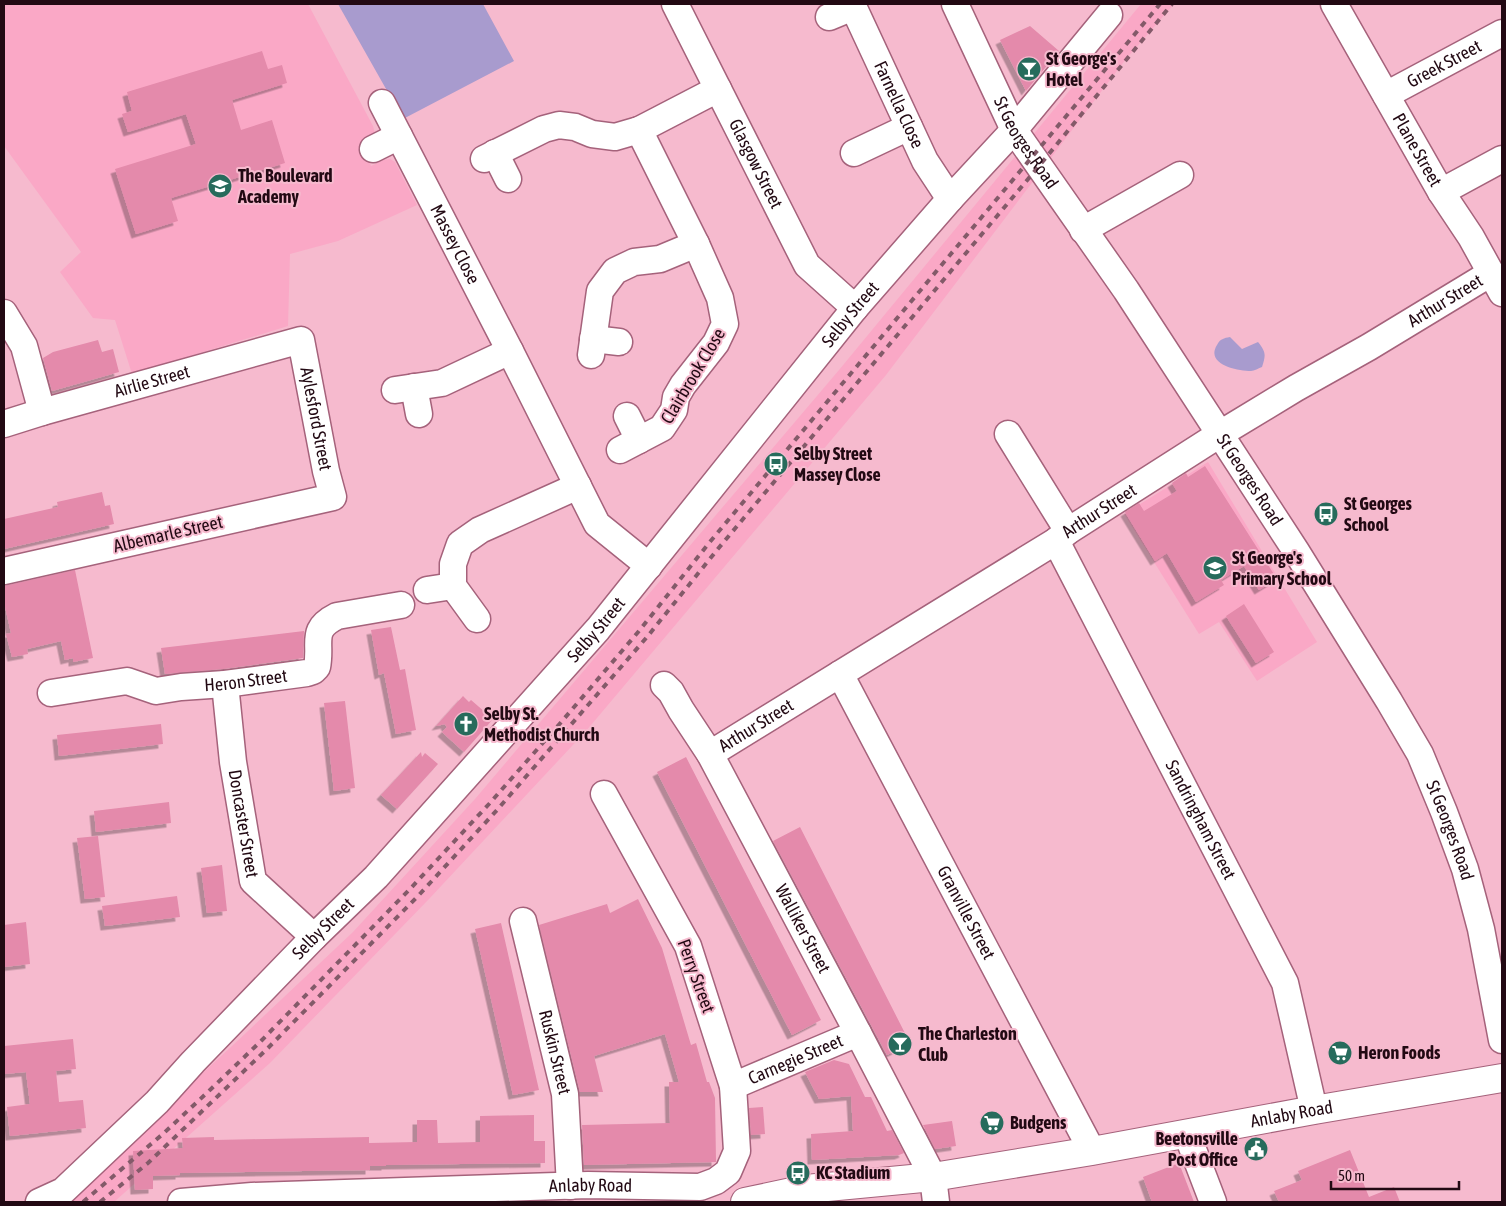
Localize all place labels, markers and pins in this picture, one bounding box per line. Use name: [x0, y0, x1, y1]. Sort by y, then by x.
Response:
place label: St George's Hotel: [1046, 48, 1117, 90]
bar icon: St George's Hotel: [1016, 56, 1042, 82]
place label: The Boulevard Academy: [237, 165, 333, 207]
school or university icon: The Boulevard Academy: [207, 173, 233, 199]
place label: Selby Street Massey Close: [794, 443, 881, 485]
bus stop icon: Selby Street Massey Close: [763, 451, 789, 477]
place label: St Georges School: [1344, 493, 1413, 535]
bus stop icon: St Georges School: [1313, 501, 1339, 527]
place label: St George's Primary School: [1232, 547, 1332, 589]
school or university icon: St George's Primary School: [1202, 555, 1228, 581]
place label: Selby St. Methodist Church: [484, 703, 600, 745]
church icon: Selby St. Methodist Church: [453, 711, 479, 737]
place label: The Charleston Club: [918, 1023, 1017, 1065]
bar icon: The Charleston Club: [887, 1031, 913, 1057]
supermarket icon: Heron Foods: [1327, 1040, 1353, 1066]
place label: Heron Foods: [1358, 1042, 1441, 1063]
supermarket icon: Budgens: [979, 1110, 1005, 1136]
place label: Budgens: [1010, 1112, 1067, 1133]
place label: Beetonsville Post Office: [1156, 1128, 1238, 1170]
public building icon: Beetonsville Post Office: [1243, 1136, 1269, 1162]
bus stop icon: KC Stadium: [785, 1160, 811, 1186]
place label: KC Stadium: [816, 1162, 890, 1183]

